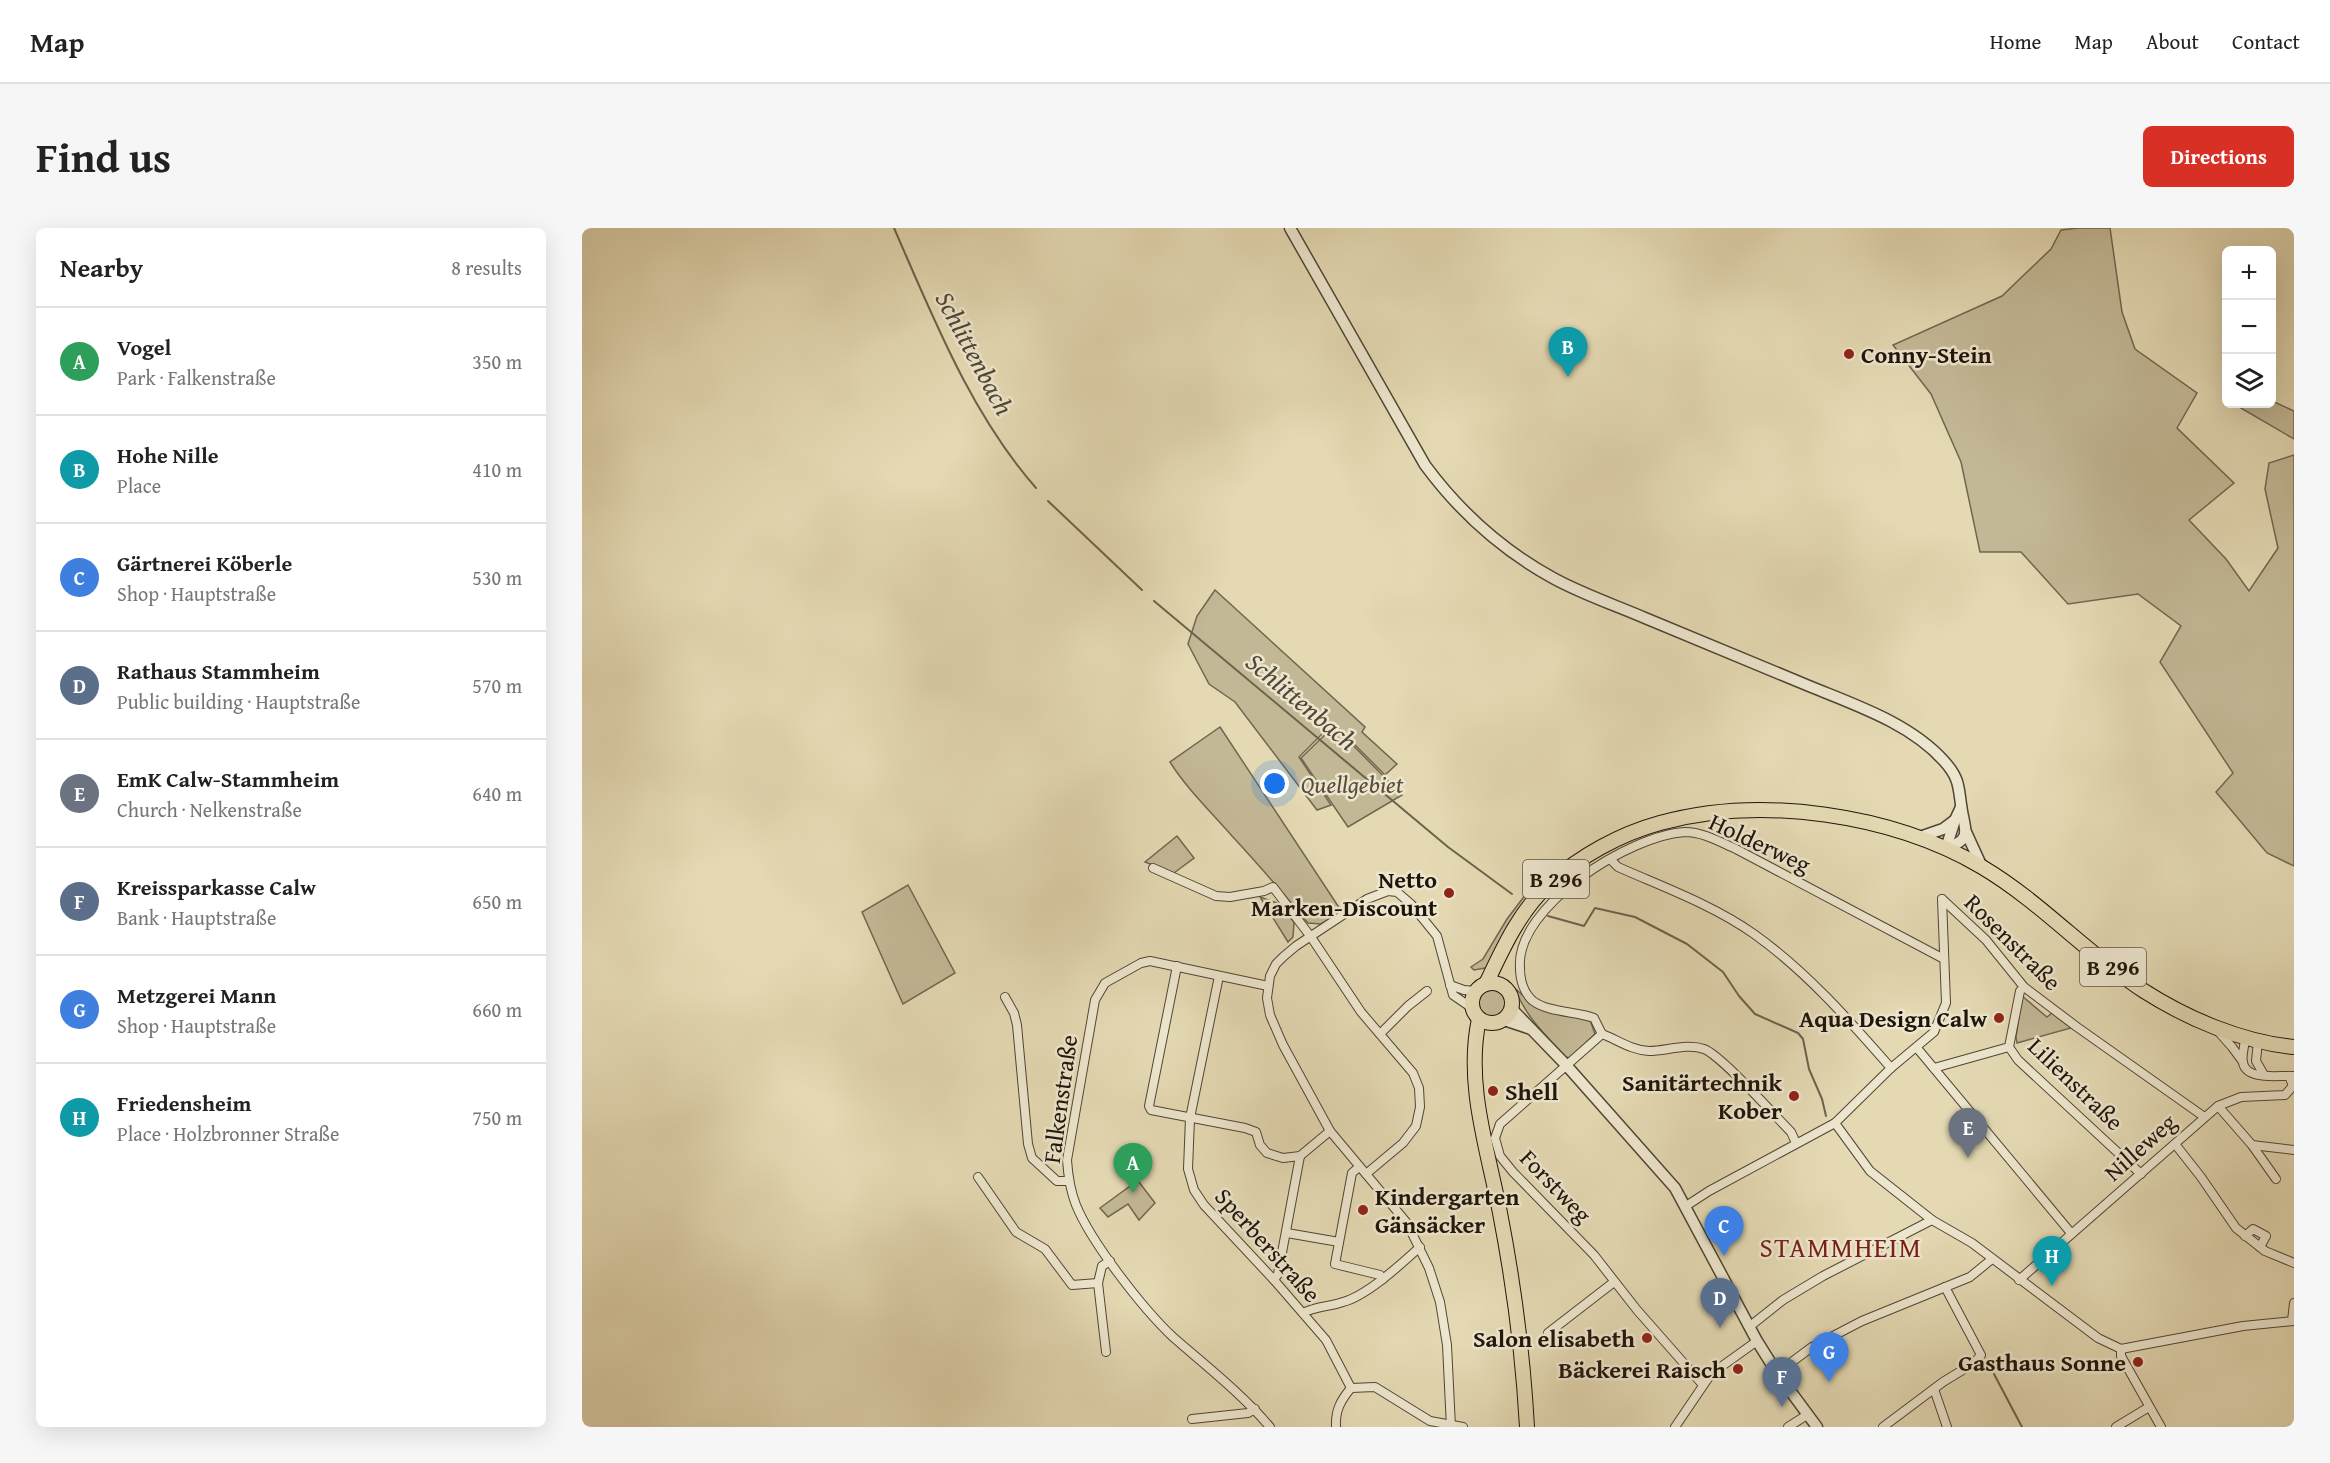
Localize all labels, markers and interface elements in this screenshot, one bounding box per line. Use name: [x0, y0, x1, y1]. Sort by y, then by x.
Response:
text: Map: [30, 21, 84, 62]
text: Home: [1990, 26, 2041, 57]
text: Map: [2074, 26, 2113, 57]
text: About: [2146, 26, 2199, 57]
text: Contact: [2232, 26, 2300, 57]
text: Find us: [36, 126, 171, 187]
button: Directions: [2143, 126, 2294, 187]
map controls: [2222, 246, 2276, 408]
button: +: [2222, 246, 2276, 300]
text: Nearby: [60, 248, 143, 287]
text: 8 results: [451, 253, 522, 282]
water label: Schlittenbach: [926, 284, 1024, 422]
button: −: [2222, 300, 2276, 354]
pin: B: [1548, 328, 1588, 377]
text: Vogel: [117, 331, 171, 363]
place label: Conny-Stein: [1861, 337, 1992, 372]
text: A: [73, 347, 86, 376]
text: 350 m: [472, 347, 522, 376]
marker: Conny-Stein: [1842, 347, 1856, 361]
button: layers: [2222, 354, 2276, 408]
text: Park · Falkenstraße: [117, 363, 276, 392]
text: Hohe Nille: [117, 439, 219, 471]
text: B: [73, 455, 86, 484]
text: 410 m: [472, 455, 522, 484]
text: Place: [117, 471, 161, 500]
text: Gärtnerei Köberle: [117, 547, 292, 579]
text: C: [74, 563, 85, 592]
text: 530 m: [472, 563, 522, 592]
text: Shop · Hauptstraße: [117, 579, 276, 608]
water label: Schlittenbach: [1238, 642, 1366, 760]
text: Rathaus Stammheim: [117, 655, 320, 687]
text: D: [73, 671, 86, 700]
text: 570 m: [472, 671, 522, 700]
text: Public building · Hauptstraße: [117, 687, 360, 716]
text: EmK Calw-Stammheim: [117, 763, 339, 795]
park label: Quellgebiet: [1301, 767, 1404, 802]
your location: [1260, 769, 1289, 798]
text: E: [74, 779, 85, 808]
text: 640 m: [472, 779, 522, 808]
text: Church · Nelkenstraße: [117, 795, 302, 824]
street label: Holderweg: [1703, 804, 1817, 882]
road number: B 296: [1523, 860, 1589, 898]
place label: Netto Marken-Discount: [1251, 862, 1437, 925]
text: Kreissparkasse Calw: [117, 871, 316, 903]
marker: Netto Marken-Discount: [1442, 886, 1456, 900]
street label: Rosenstraße: [1957, 886, 2069, 998]
text: F: [74, 887, 85, 916]
text: 650 m: [472, 887, 522, 916]
text: Bank · Hauptstraße: [117, 903, 276, 932]
road number: B 296: [2080, 948, 2146, 986]
text: Metzgerei Mann: [117, 979, 276, 1011]
text: G: [73, 995, 86, 1024]
text: 660 m: [472, 995, 522, 1024]
place label: Aqua Design Calw: [1799, 1001, 1988, 1036]
text: Shop · Hauptstraße: [117, 1011, 276, 1040]
marker: Aqua Design Calw: [1992, 1011, 2006, 1025]
street label: Lilienstraße: [2020, 1029, 2132, 1139]
street label: Falkenstraße: [1034, 1032, 1086, 1166]
place label: Sanitärtechnik Kober: [1622, 1065, 1782, 1128]
place label: Shell: [1505, 1074, 1559, 1109]
marker: Shell: [1486, 1084, 1500, 1098]
text: Friedensheim: [117, 1087, 251, 1119]
marker: Sanitärtechnik Kober: [1787, 1089, 1801, 1103]
text: H: [73, 1103, 86, 1132]
text: 750 m: [472, 1103, 522, 1132]
street label: Nilleweg: [2096, 1105, 2184, 1189]
pin: E: [1948, 1108, 1988, 1158]
text: Place · Holzbronner Straße: [117, 1119, 339, 1148]
street label: Forstweg: [1512, 1141, 1600, 1231]
pin: A: [1114, 1144, 1152, 1193]
place label: Kindergarten Gänsäcker: [1375, 1179, 1519, 1242]
street label: Sperberstraße: [1207, 1180, 1329, 1310]
marker: Kindergarten Gänsäcker: [1356, 1203, 1370, 1217]
pin: C: [1704, 1206, 1744, 1256]
district label: STAMMHEIM: [1760, 1227, 1922, 1267]
pin: H: [2032, 1236, 2072, 1286]
pin: D: [1700, 1278, 1740, 1328]
place label: Salon elisabeth: [1473, 1321, 1635, 1356]
marker: Salon elisabeth: [1640, 1331, 1654, 1345]
pin: G: [1810, 1332, 1848, 1382]
place label: Gasthaus Sonne: [1958, 1345, 2126, 1380]
place label: Bäckerei Raisch: [1558, 1352, 1726, 1387]
marker: Gasthaus Sonne: [2131, 1355, 2145, 1369]
pin: F: [1762, 1358, 1802, 1407]
marker: Bäckerei Raisch: [1731, 1362, 1745, 1376]

